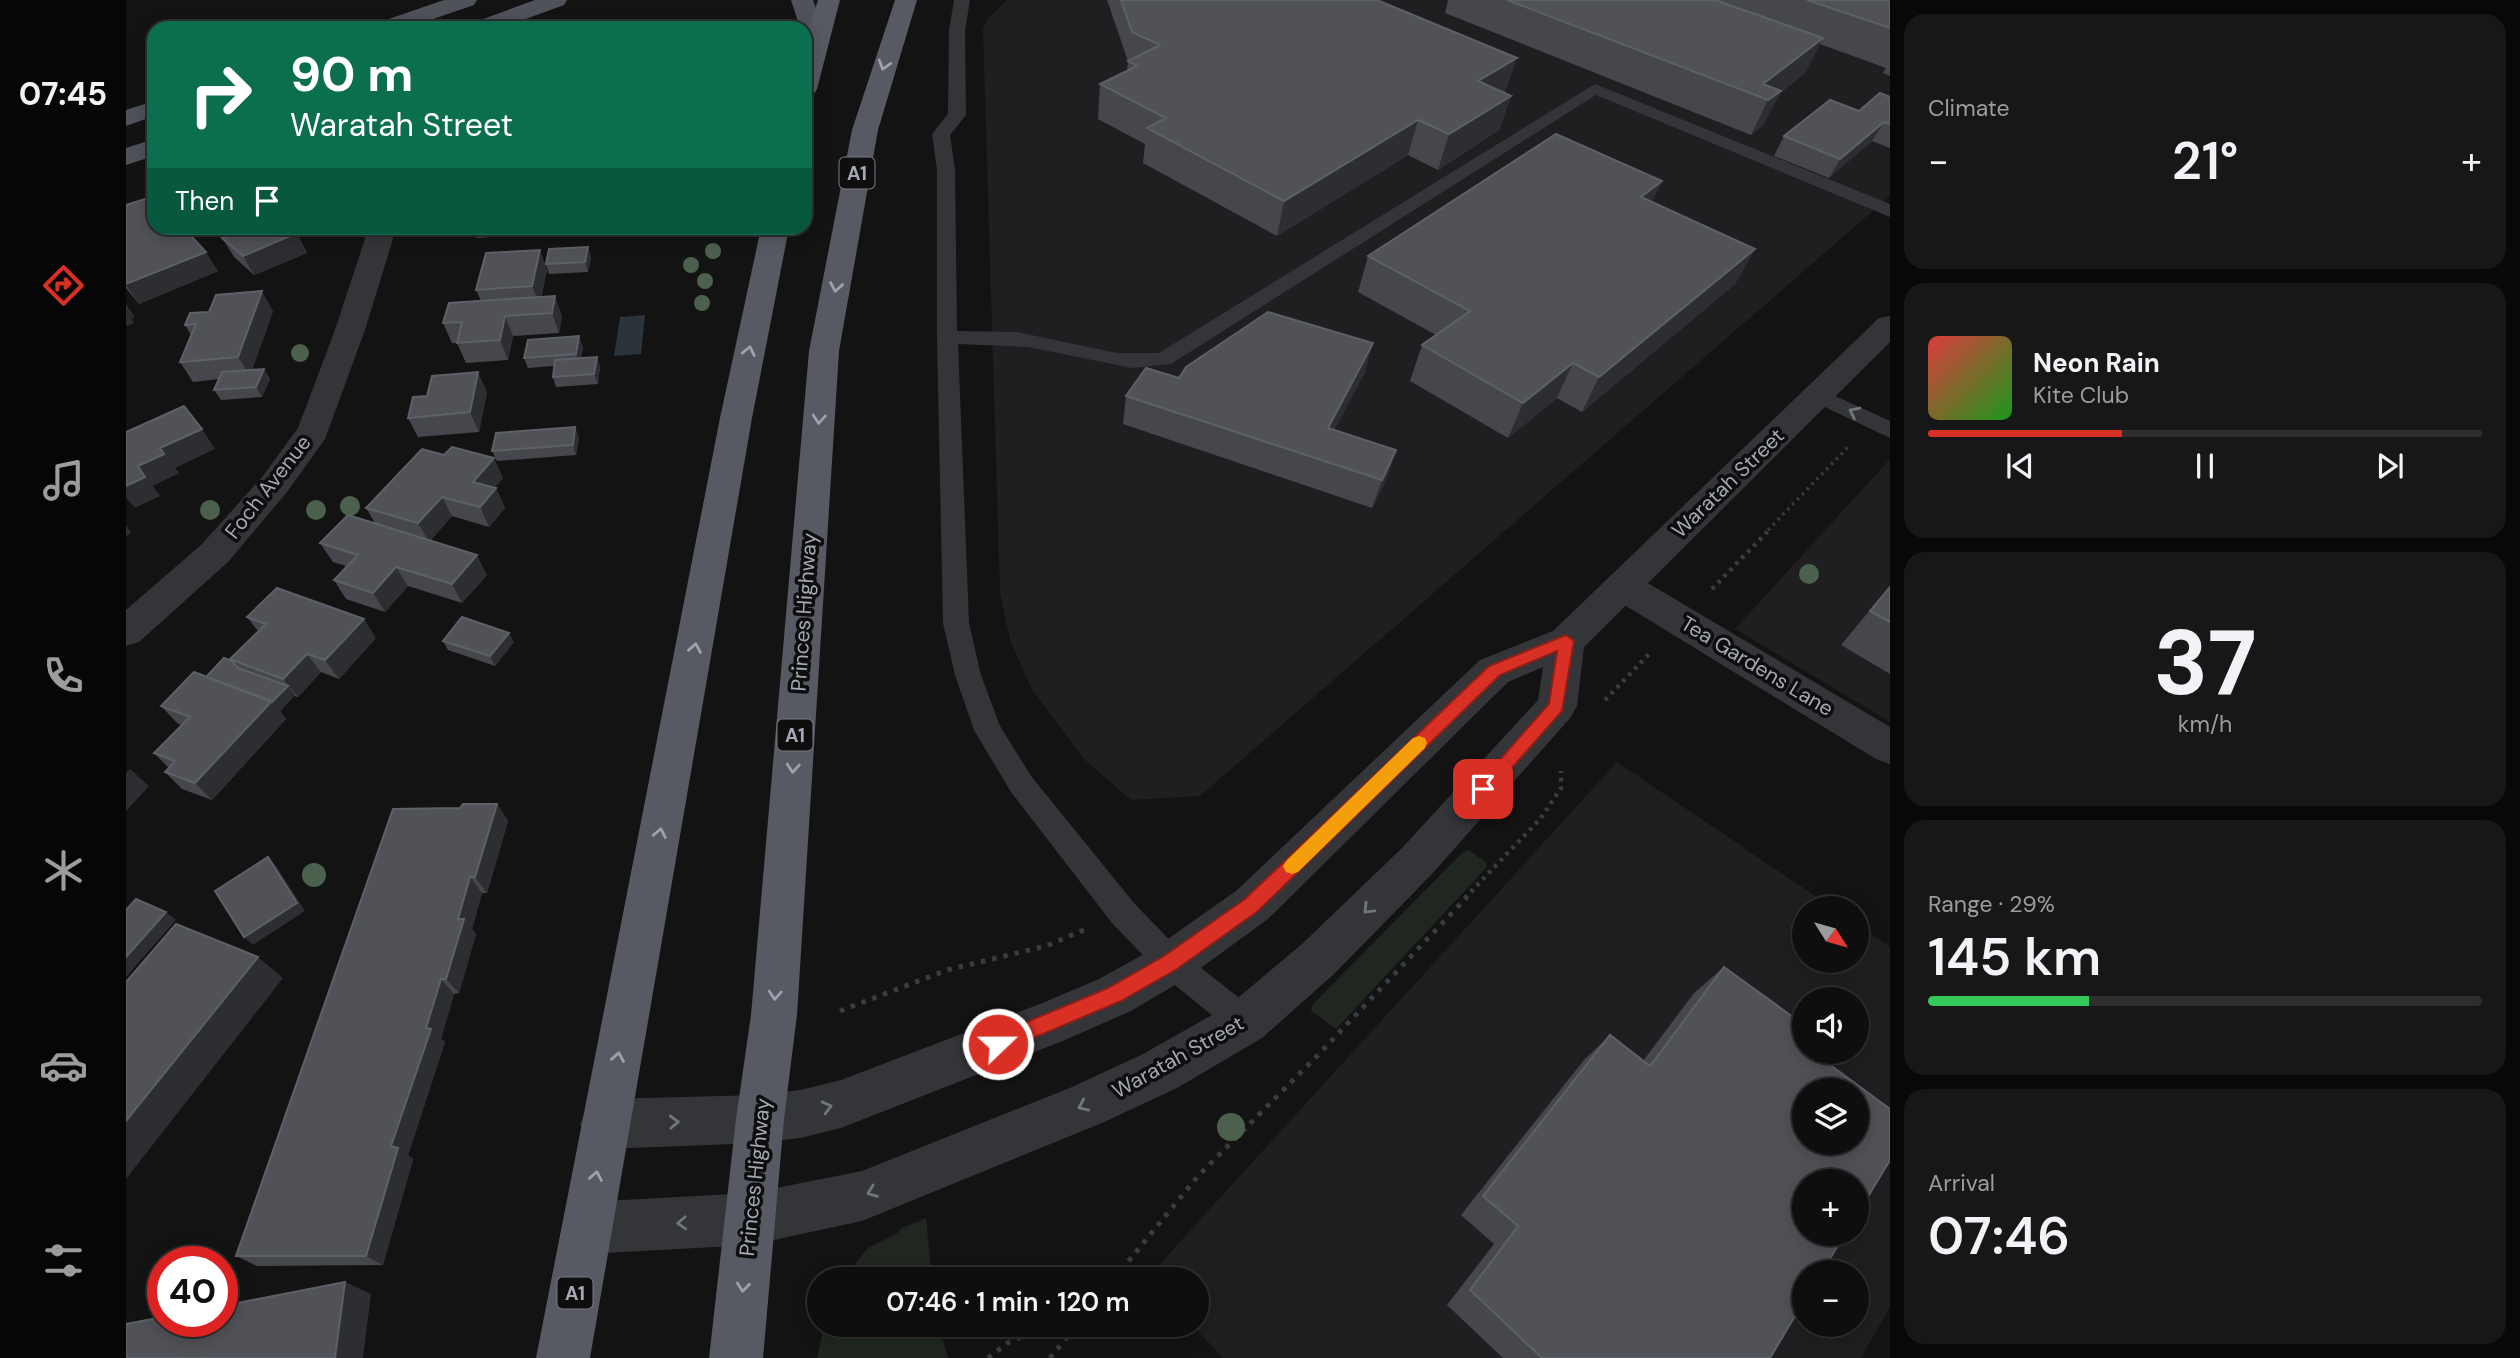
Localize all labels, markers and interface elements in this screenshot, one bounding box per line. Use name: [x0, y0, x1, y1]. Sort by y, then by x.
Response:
text: 90 m: [290, 42, 413, 106]
icon: right: [175, 49, 266, 140]
one-way arrow: [878, 59, 893, 71]
text: 07:45: [19, 73, 107, 115]
text: Climate: [1928, 93, 2010, 123]
text: Waratah Street: [290, 104, 513, 146]
text: 21°: [2172, 127, 2238, 195]
text: −: [1928, 136, 1949, 186]
text: +: [2461, 136, 2482, 186]
road number: A1: [840, 158, 874, 188]
icon: arrive: [248, 182, 286, 220]
text: Then: [175, 184, 234, 218]
icon: directions: [39, 261, 88, 310]
one-way arrow: [829, 281, 844, 293]
one-way arrow: [741, 345, 756, 357]
text: Neon Rain: [2033, 346, 2160, 380]
text: Kite Club: [2033, 380, 2129, 410]
one-way arrow: [1849, 407, 1861, 421]
one-way arrow: [812, 414, 827, 425]
street label: Waratah Street: [1666, 422, 1790, 544]
street label: Foch Avenue: [219, 429, 317, 545]
icon: previous: [2001, 447, 2039, 485]
icon: pause: [2186, 447, 2224, 485]
icon: next: [2371, 447, 2409, 485]
icon: music: [39, 456, 88, 505]
street label: Princes Highway: [784, 532, 824, 692]
text: 37: [2153, 604, 2257, 722]
street label: Tea Gardens Lane: [1676, 609, 1839, 723]
one-way arrow: [687, 643, 702, 654]
icon: phone: [39, 651, 88, 700]
text: km/h: [2178, 709, 2232, 739]
road number: A1: [778, 720, 812, 750]
pin: [1453, 759, 1513, 819]
one-way arrow: [786, 763, 801, 774]
icon: arrive: [1464, 770, 1502, 808]
one-way arrow: [652, 827, 667, 839]
icon: climate: [39, 846, 88, 895]
text: Range · 29%: [1928, 889, 2055, 919]
north arrow: [1792, 896, 1869, 973]
map controls: [1792, 896, 1869, 1337]
one-way arrow: [1364, 901, 1377, 914]
text: 145 km: [1928, 923, 2101, 991]
button: sound: [1792, 987, 1869, 1064]
one-way arrow: [768, 990, 783, 1001]
position arrow: [961, 1007, 1035, 1081]
street label: Waratah Street: [1107, 1009, 1249, 1105]
icon: car: [39, 1041, 88, 1090]
one-way arrow: [609, 1051, 624, 1063]
button: layers: [1792, 1078, 1869, 1155]
street label: Princes Highway: [733, 1096, 777, 1257]
one-way arrow: [1078, 1098, 1090, 1112]
one-way arrow: [821, 1101, 833, 1115]
one-way arrow: [668, 1114, 679, 1129]
text: Arrival: [1928, 1168, 1995, 1198]
button: +: [1792, 1169, 1869, 1246]
one-way arrow: [588, 1170, 603, 1182]
one-way arrow: [867, 1183, 879, 1197]
text: 07:46: [1928, 1202, 2070, 1270]
one-way arrow: [676, 1215, 687, 1230]
icon: filters: [39, 1236, 88, 1285]
speed limit sign: 40: [147, 1246, 238, 1337]
button: −: [1792, 1260, 1869, 1337]
road number: A1: [558, 1278, 592, 1308]
one-way arrow: [736, 1282, 751, 1293]
text: 07:46 · 1 min · 120 m: [886, 1285, 1130, 1319]

